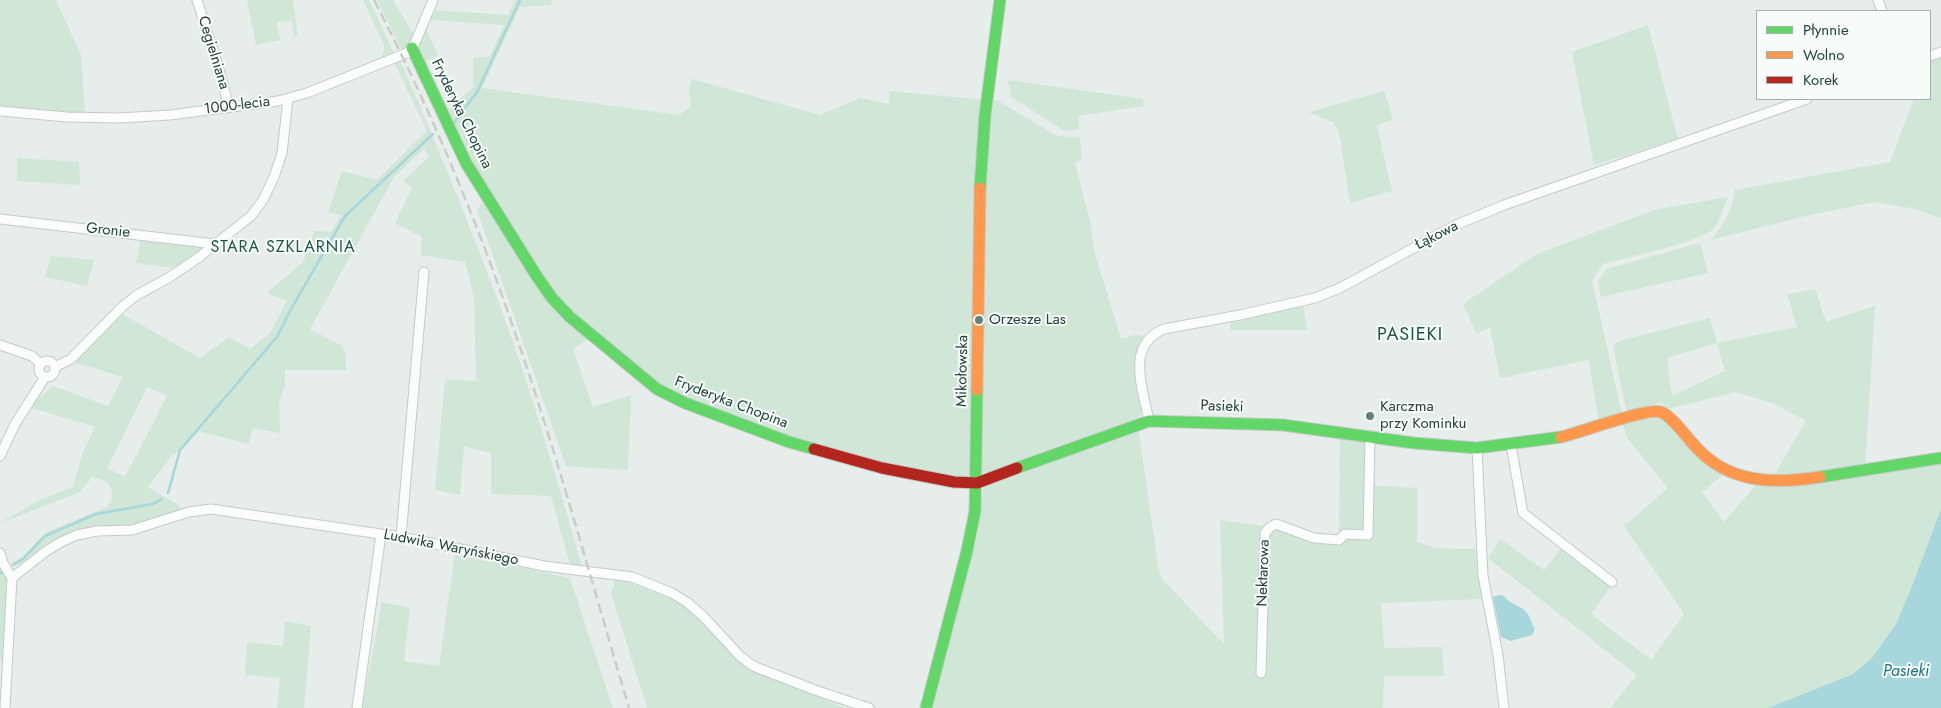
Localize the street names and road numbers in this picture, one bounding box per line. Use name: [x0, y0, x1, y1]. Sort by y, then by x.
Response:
street label: Cegielniana: [193, 14, 233, 92]
street label: Fryderyka Chopina: [427, 56, 495, 172]
street label: 1000-lecia: [203, 93, 271, 119]
street label: Łąkowa: [1413, 218, 1461, 254]
street label: Gronie: [85, 220, 131, 242]
street label: Mikołowska: [953, 335, 973, 407]
street label: Fryderyka Chopina: [672, 373, 790, 433]
street label: Pasieki: [1200, 397, 1244, 417]
street label: Ludwika Waryńskiego: [382, 526, 520, 570]
street label: Nektarowa: [1254, 539, 1274, 607]

